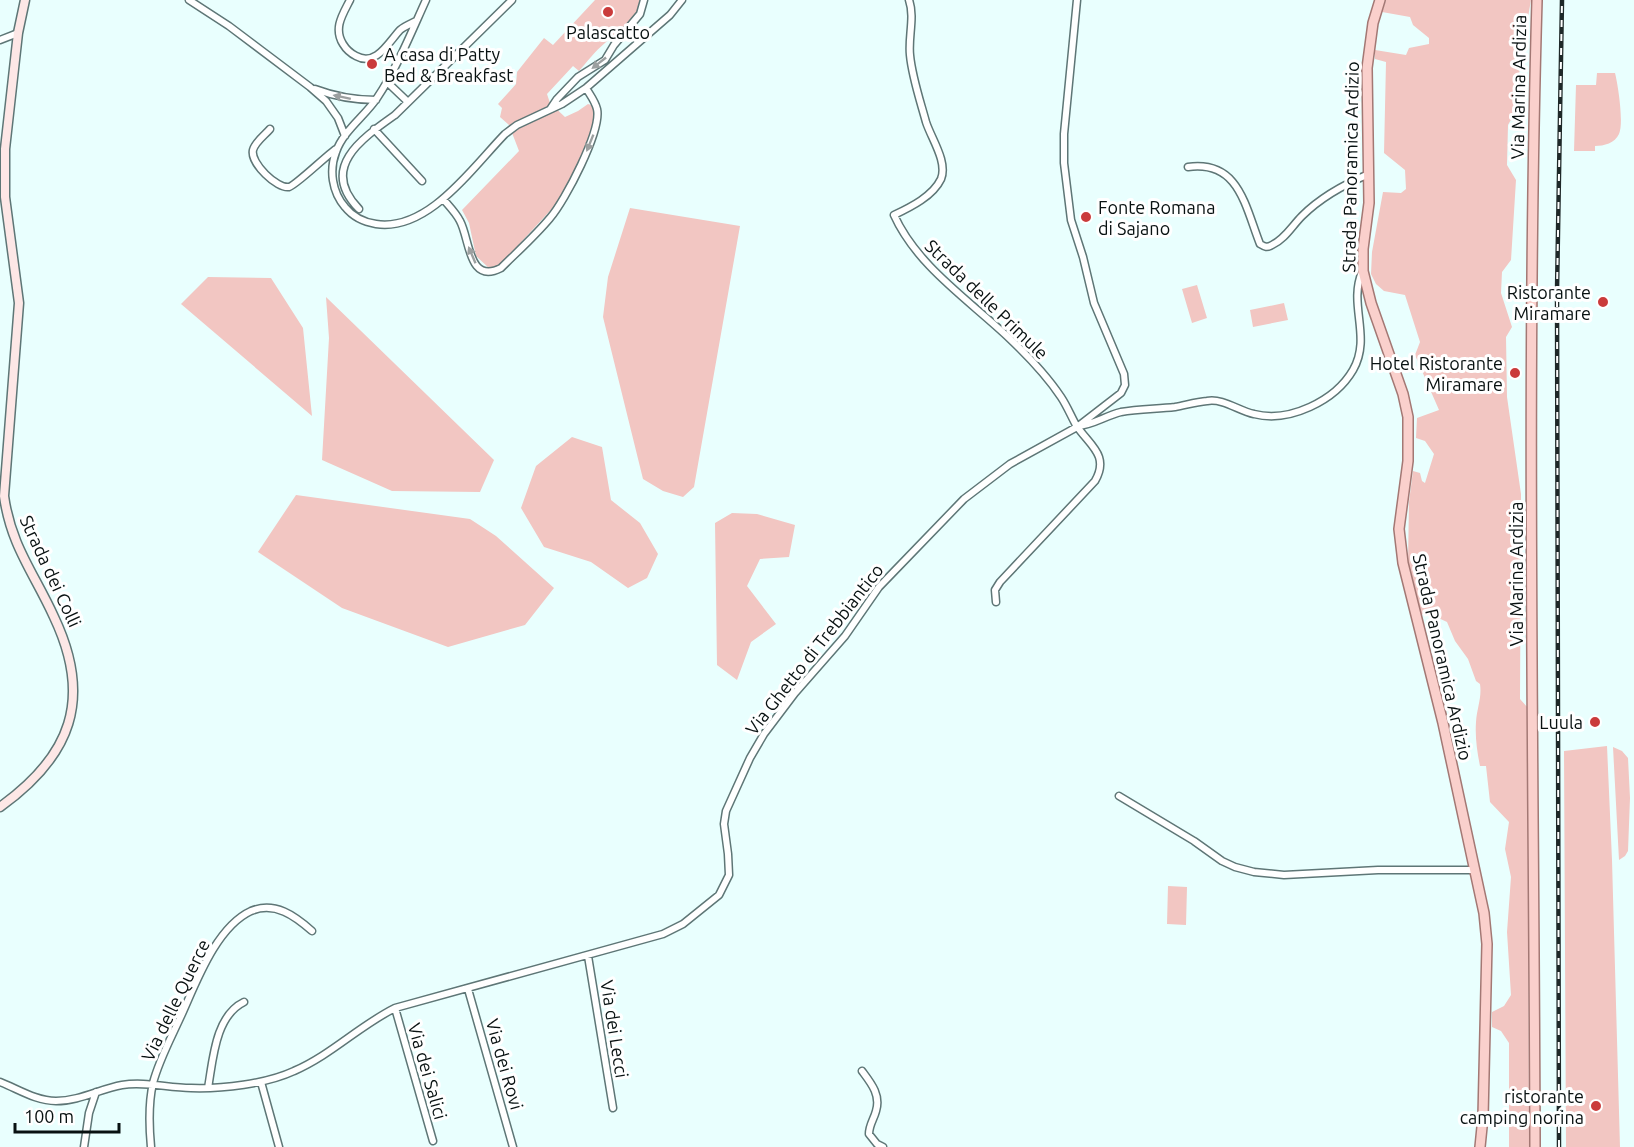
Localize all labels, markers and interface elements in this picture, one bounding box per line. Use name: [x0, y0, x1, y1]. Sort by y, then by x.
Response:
marker: Palascatto: [601, 5, 615, 19]
street label: Via Marina Ardizia: [1507, 14, 1529, 160]
place label: Palascatto: [566, 22, 650, 42]
place label: A casa di Patty Bed & Breakfast: [384, 44, 513, 85]
marker: A casa di Patty Bed & Breakfast: [365, 57, 379, 71]
one-way arrow: [591, 57, 607, 69]
street label: Strada Panoramica Ardizio: [1338, 61, 1362, 273]
one-way arrow: [333, 92, 351, 102]
one-way arrow: [585, 134, 595, 152]
place label: Fonte Romana di Sajano: [1098, 197, 1215, 238]
marker: Fonte Romana di Sajano: [1079, 210, 1093, 224]
street label: Strada delle Primule: [921, 235, 1053, 363]
one-way arrow: [467, 246, 477, 264]
place label: Ristorante Miramare: [1507, 282, 1591, 323]
marker: Ristorante Miramare: [1596, 295, 1610, 309]
place label: Hotel Ristorante Miramare: [1370, 353, 1503, 394]
marker: Hotel Ristorante Miramare: [1508, 366, 1522, 380]
street label: Via Marina Ardizia: [1506, 502, 1526, 646]
street label: Strada dei Colli: [16, 512, 86, 630]
street label: Strada Panoramica Ardizio: [1409, 552, 1477, 762]
street label: Via Ghetto di Trebbiantico: [741, 560, 887, 738]
place label: Luula: [1539, 712, 1583, 732]
marker: Luula: [1588, 715, 1602, 729]
street label: Via delle Querce: [137, 936, 214, 1065]
street label: Via dei Lecci: [597, 979, 633, 1079]
street label: Via dei Rovi: [482, 1016, 528, 1112]
street label: Via dei Salici: [405, 1021, 451, 1121]
place label: ristorante camping norina: [1460, 1086, 1584, 1127]
scale bar: [15, 1096, 118, 1134]
marker: ristorante camping norina: [1589, 1099, 1603, 1113]
text: 100 m: [24, 1106, 74, 1126]

